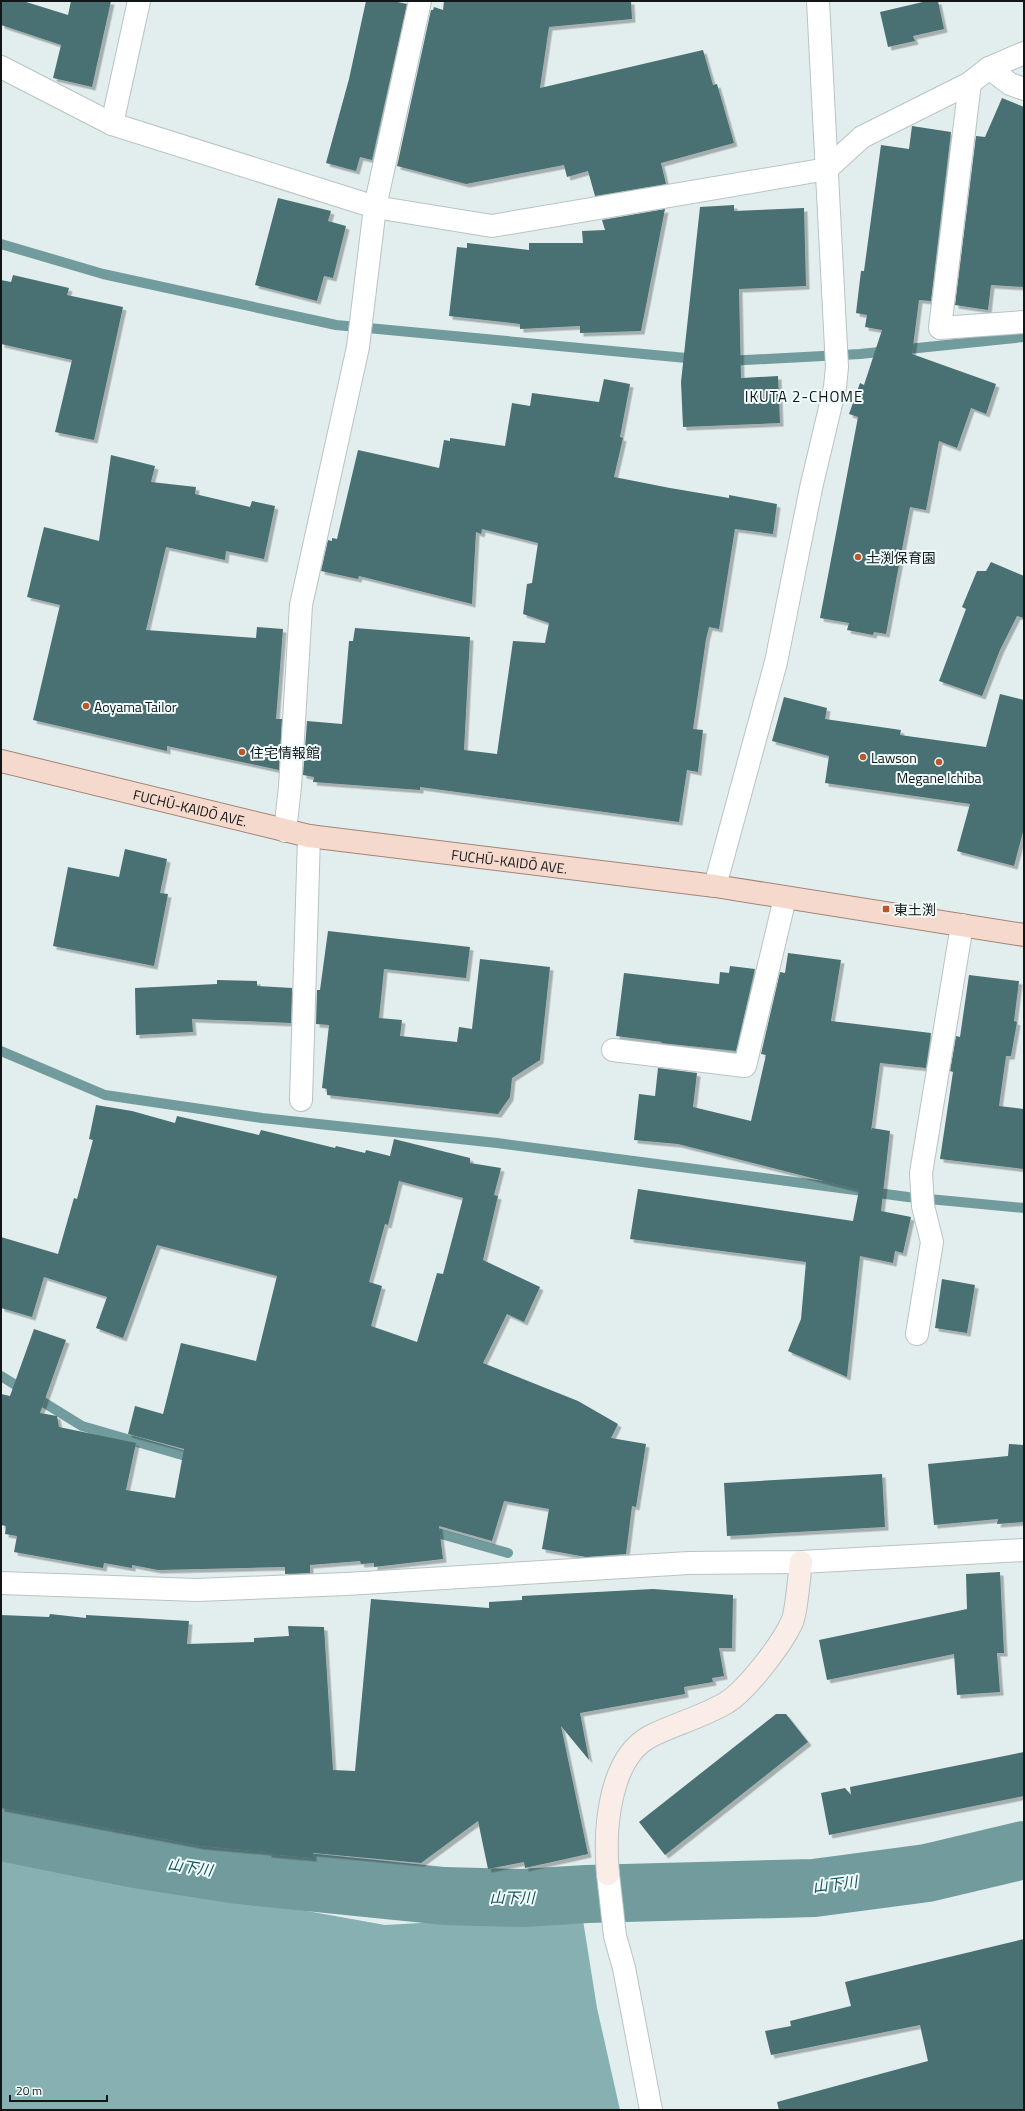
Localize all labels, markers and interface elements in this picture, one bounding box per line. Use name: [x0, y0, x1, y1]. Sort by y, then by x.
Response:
district label: IKUTA 2-CHOME: [745, 385, 863, 408]
place label: 土渕保育園: [866, 547, 936, 568]
marker: 土渕保育園: [853, 552, 863, 562]
place label: Aoyama Tailor: [94, 696, 177, 717]
marker: Aoyama Tailor: [81, 701, 91, 711]
place label: 住宅情報館: [250, 742, 320, 763]
marker: 住宅情報館: [237, 747, 247, 757]
place label: Lawson: [871, 747, 917, 768]
marker: Lawson: [858, 752, 868, 762]
marker: Megane Ichiba: [934, 757, 944, 767]
place label: Megane Ichiba: [896, 767, 982, 788]
street label: FUCHŪ-KAIDŌ AVE.: [131, 783, 250, 831]
street label: FUCHŪ-KAIDŌ AVE.: [450, 843, 569, 878]
place label: 東土渕: [894, 899, 936, 920]
marker: 東土渕: [881, 904, 891, 914]
water label: 山下川: [166, 1852, 216, 1882]
water label: 山下川: [811, 1870, 861, 1898]
water label: 山下川: [489, 1886, 536, 1909]
scale bar: [10, 2077, 107, 2103]
text: 20 m: [16, 2081, 42, 2100]

